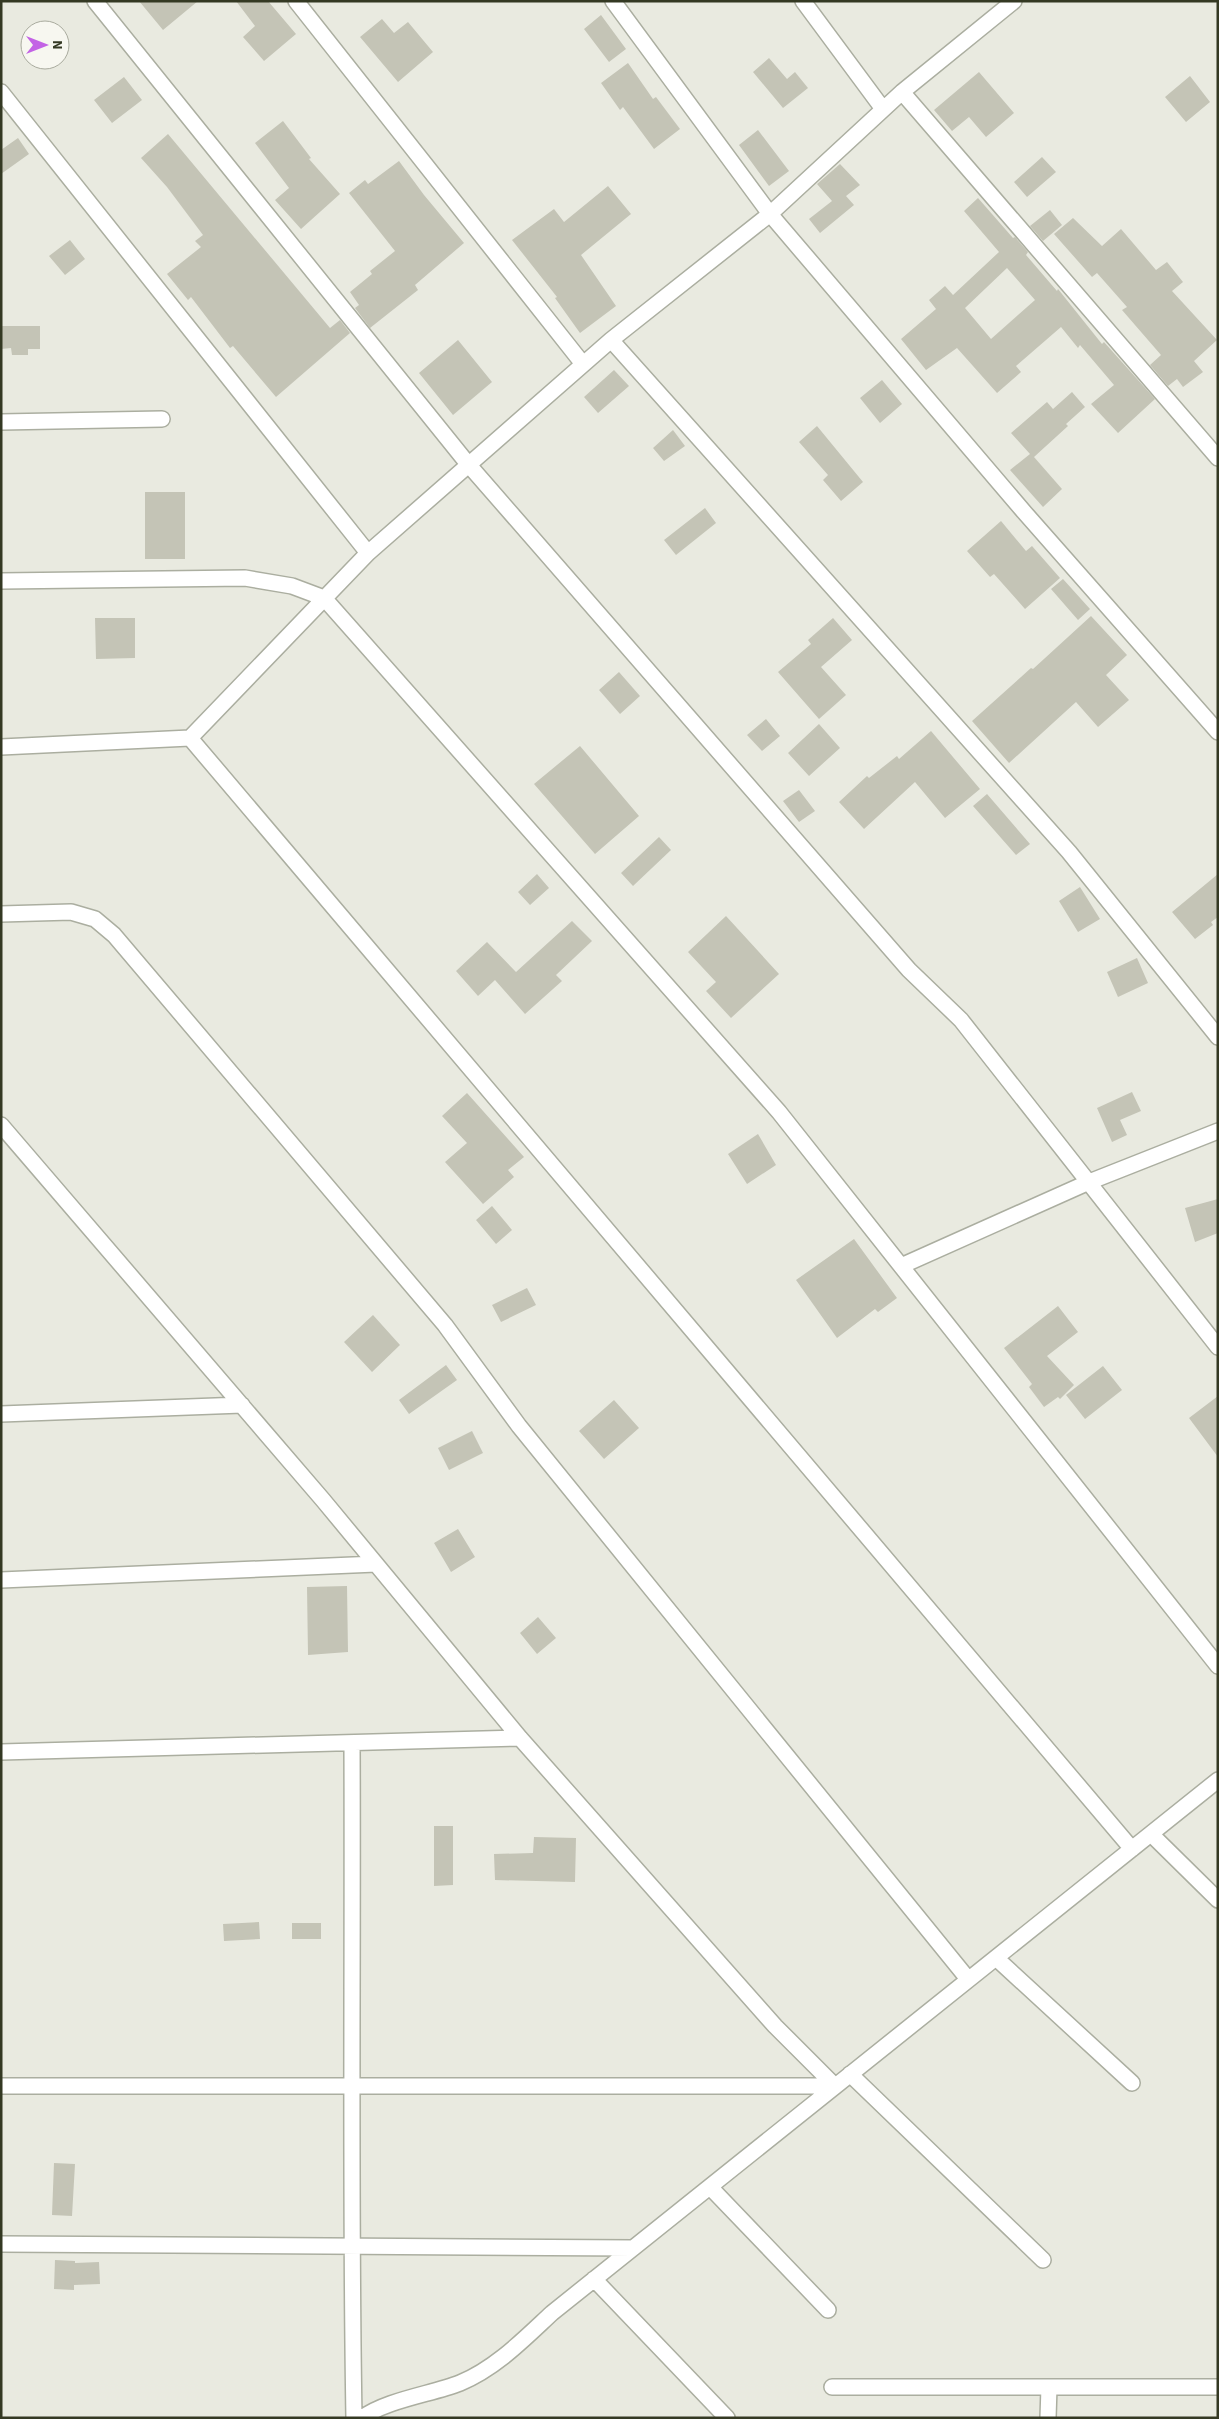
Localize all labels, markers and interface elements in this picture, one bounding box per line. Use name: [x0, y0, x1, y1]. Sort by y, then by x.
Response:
north arrow: [20, 20, 70, 70]
text: N: [47, 40, 67, 50]

